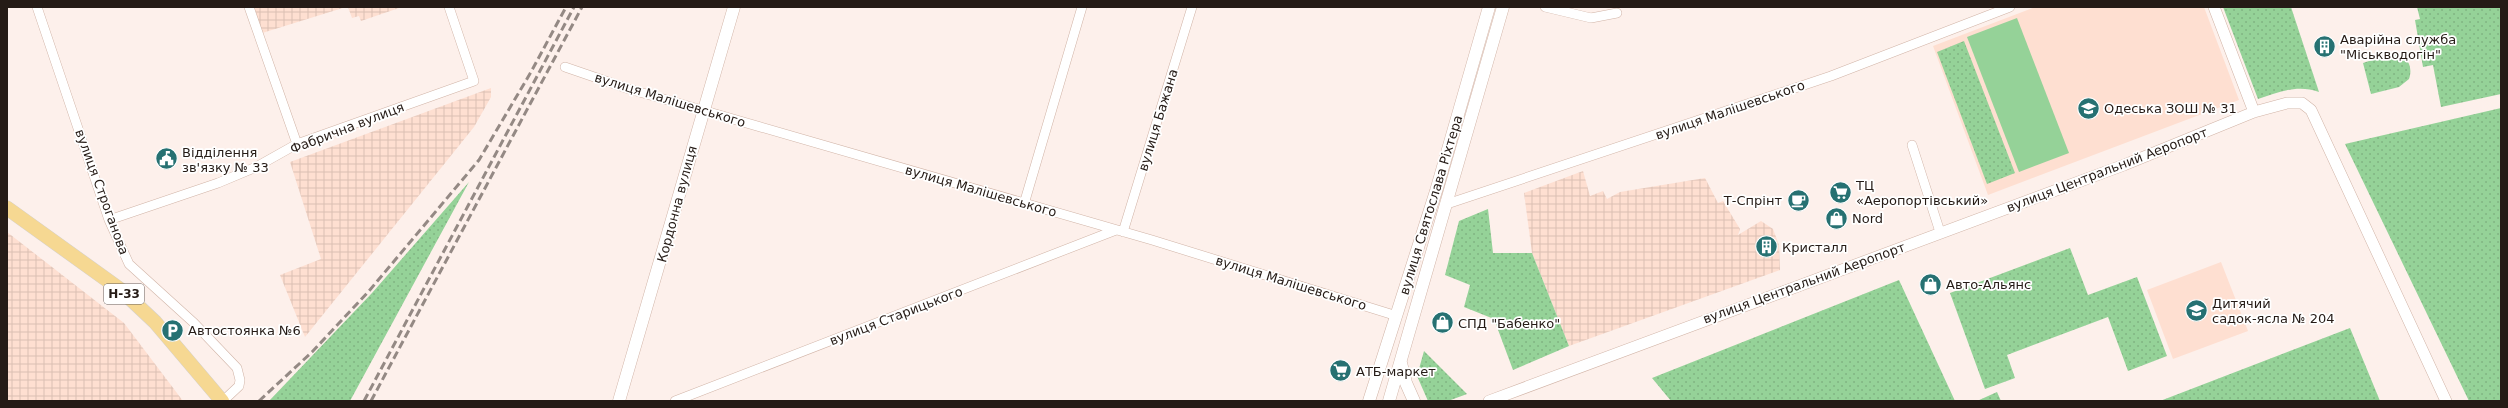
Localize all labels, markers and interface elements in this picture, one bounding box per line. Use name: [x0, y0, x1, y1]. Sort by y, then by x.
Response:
place label: Аварійна служба "Міськводогін": [2340, 32, 2456, 62]
building icon: Аварійна служба "Міськводогін": [2312, 33, 2338, 59]
street label: вулиця Бажана: [1135, 67, 1181, 173]
street label: вулиця Малішевського: [593, 70, 747, 130]
street label: вулиця Малішевського: [1653, 77, 1807, 143]
school or university icon: Одеська ЗОШ № 31: [2075, 95, 2101, 121]
street label: Фабрична вулиця: [288, 99, 406, 157]
place label: Одеська ЗОШ № 31: [2104, 101, 2237, 116]
street label: вулиця Святослава Ріхтера: [1396, 113, 1466, 297]
street label: вулиця Центральний Аеропорт: [2004, 124, 2210, 215]
street label: вулиця Строганова: [72, 127, 132, 257]
street label: Кордонна вулиця: [654, 144, 700, 264]
place label: Відділення зв'язку № 33: [182, 145, 269, 175]
public building icon: Відділення зв'язку № 33: [154, 146, 180, 172]
street label: вулиця Малішевського: [903, 162, 1059, 220]
place label: ТЦ «Аеропортівський»: [1855, 178, 1988, 208]
supermarket icon: ТЦ «Аеропортівський»: [1828, 179, 1854, 205]
cafe icon: Т-Спрінт: [1785, 187, 1811, 213]
place label: Т-Спрінт: [1723, 193, 1782, 208]
shop icon: Nord: [1824, 205, 1850, 231]
place label: Nord: [1852, 211, 1883, 226]
building icon: Кристалл: [1753, 234, 1779, 260]
street label: вулиця Центральний Аеропорт: [1701, 239, 1908, 327]
place label: Кристалл: [1782, 240, 1847, 255]
street label: вулиця Малішевського: [1214, 253, 1368, 313]
shop icon: Авто-Альянс: [1917, 271, 1943, 297]
place label: Авто-Альянс: [1946, 277, 2031, 292]
road number: Н-33: [104, 284, 144, 304]
street label: вулиця Старицького: [827, 284, 965, 348]
place label: Дитячий садок-ясла № 204: [2212, 296, 2334, 326]
school or university icon: Дитячий садок-ясла № 204: [2184, 297, 2210, 323]
shop icon: СПД "Бабенко": [1430, 310, 1456, 336]
place label: СПД "Бабенко": [1458, 316, 1560, 331]
parking icon: Автостоянка №6: [159, 317, 185, 343]
place label: Автостоянка №6: [188, 323, 301, 338]
supermarket icon: АТБ-маркет: [1328, 358, 1354, 384]
place label: АТБ-маркет: [1356, 364, 1436, 379]

